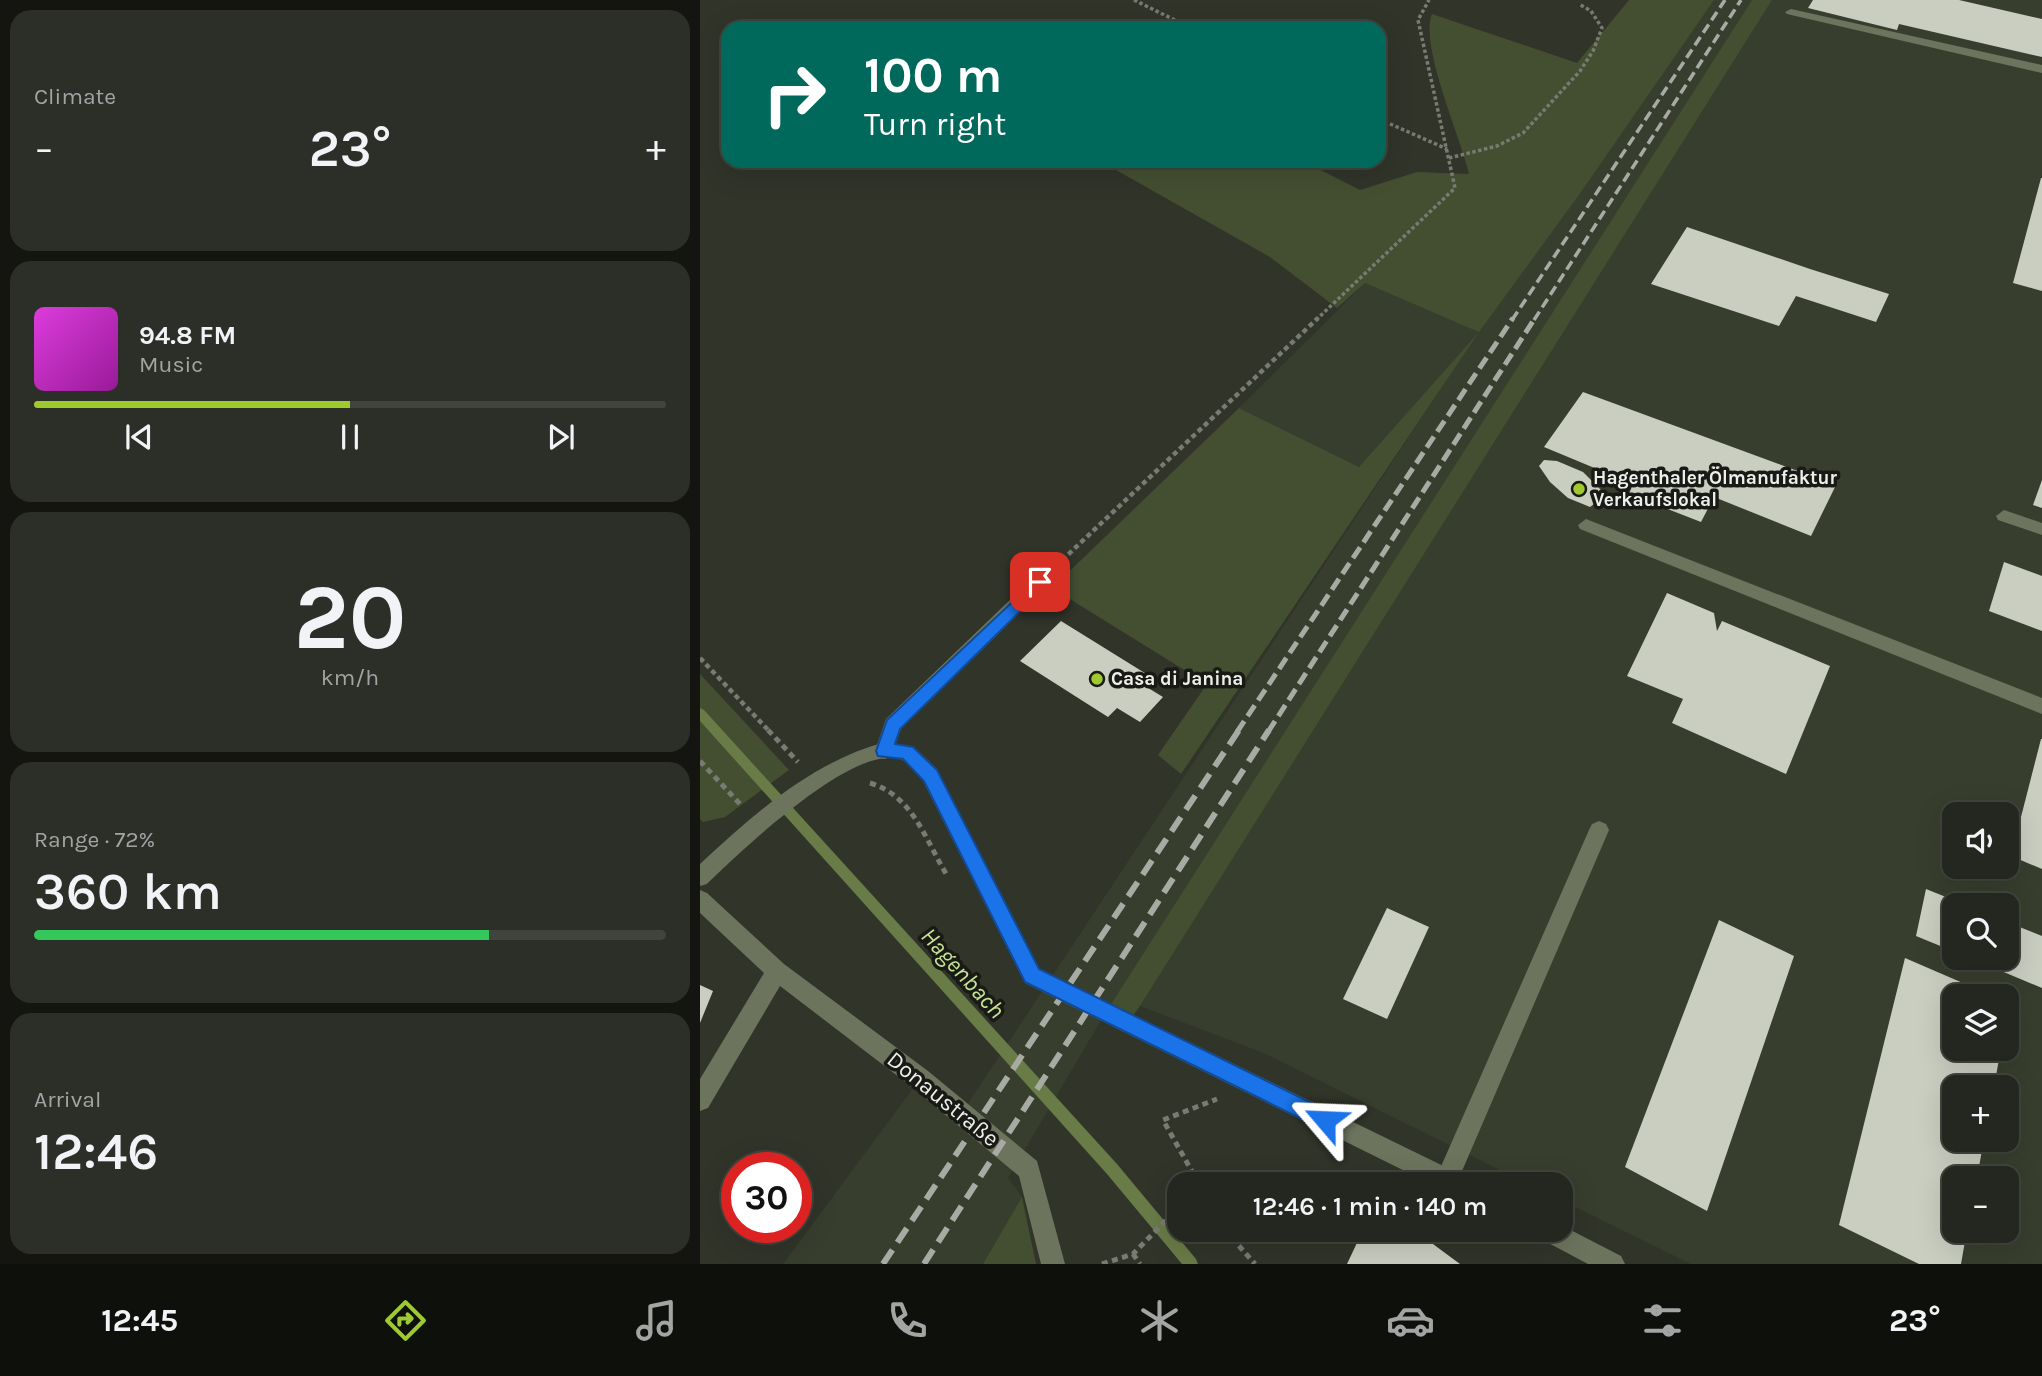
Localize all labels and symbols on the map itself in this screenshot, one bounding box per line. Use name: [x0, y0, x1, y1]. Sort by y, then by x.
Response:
place label: Hagenthaler Ölmanufaktur Verkaufslokal: [1593, 466, 1837, 511]
marker: Hagenthaler Ölmanufaktur Verkaufslokal: [1571, 481, 1587, 497]
pin: [1010, 552, 1070, 612]
place label: Casa di Janina: [1111, 668, 1243, 690]
marker: Casa di Janina: [1089, 671, 1105, 687]
water label: Hagenbach: [915, 922, 1011, 1024]
street label: Donaustraße: [882, 1046, 1004, 1152]
position arrow: [1288, 1083, 1362, 1157]
speed limit sign: 30: [721, 1152, 812, 1243]

